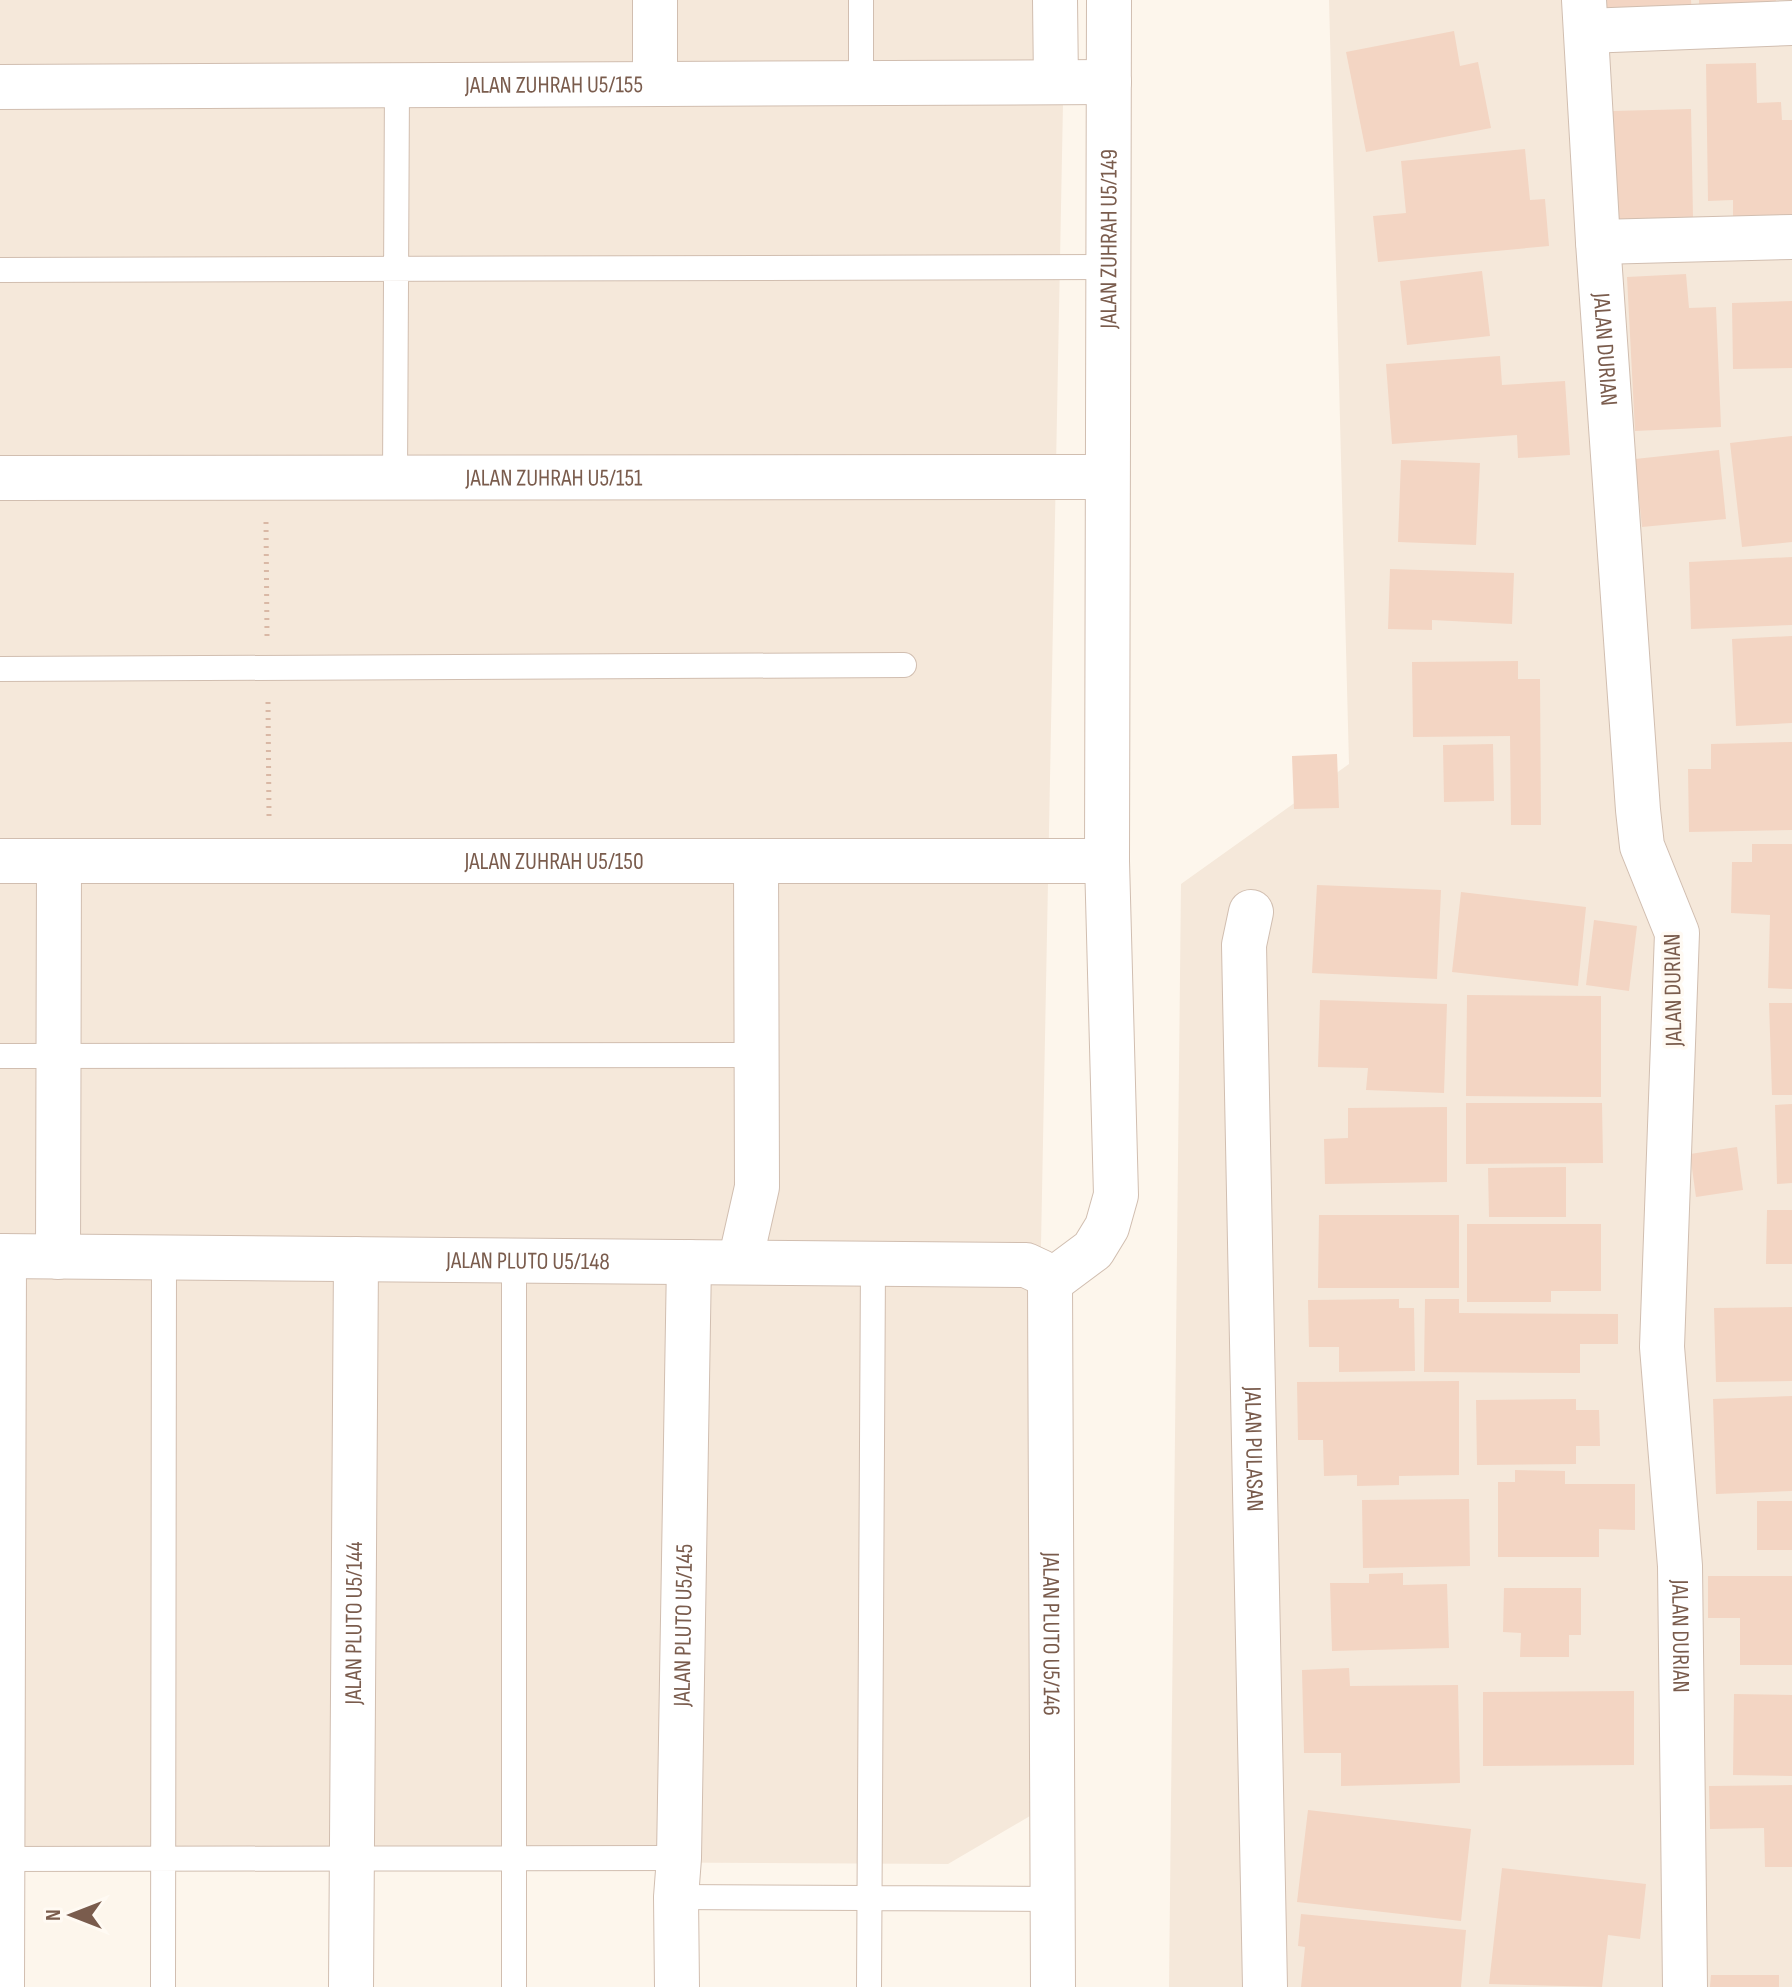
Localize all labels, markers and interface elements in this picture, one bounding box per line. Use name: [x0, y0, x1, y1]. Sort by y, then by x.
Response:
street label: JALAN ZUHRAH U5/155: [464, 70, 643, 99]
street label: JALAN ZUHRAH U5/149: [1094, 149, 1123, 330]
street label: JALAN DURIAN: [1587, 291, 1624, 407]
street label: JALAN ZUHRAH U5/151: [465, 463, 643, 492]
street label: JALAN ZUHRAH U5/150: [463, 847, 644, 876]
street label: JALAN DURIAN: [1658, 933, 1688, 1048]
street label: JALAN PLUTO U5/148: [445, 1245, 610, 1276]
street label: JALAN PULASAN: [1238, 1385, 1270, 1512]
street label: JALAN PLUTO U5/144: [338, 1541, 369, 1706]
street label: JALAN PLUTO U5/145: [667, 1543, 699, 1708]
street label: JALAN PLUTO U5/146: [1037, 1551, 1066, 1716]
street label: JALAN DURIAN: [1666, 1579, 1696, 1693]
north arrow: [32, 1875, 112, 1955]
text: N: [40, 1909, 67, 1921]

